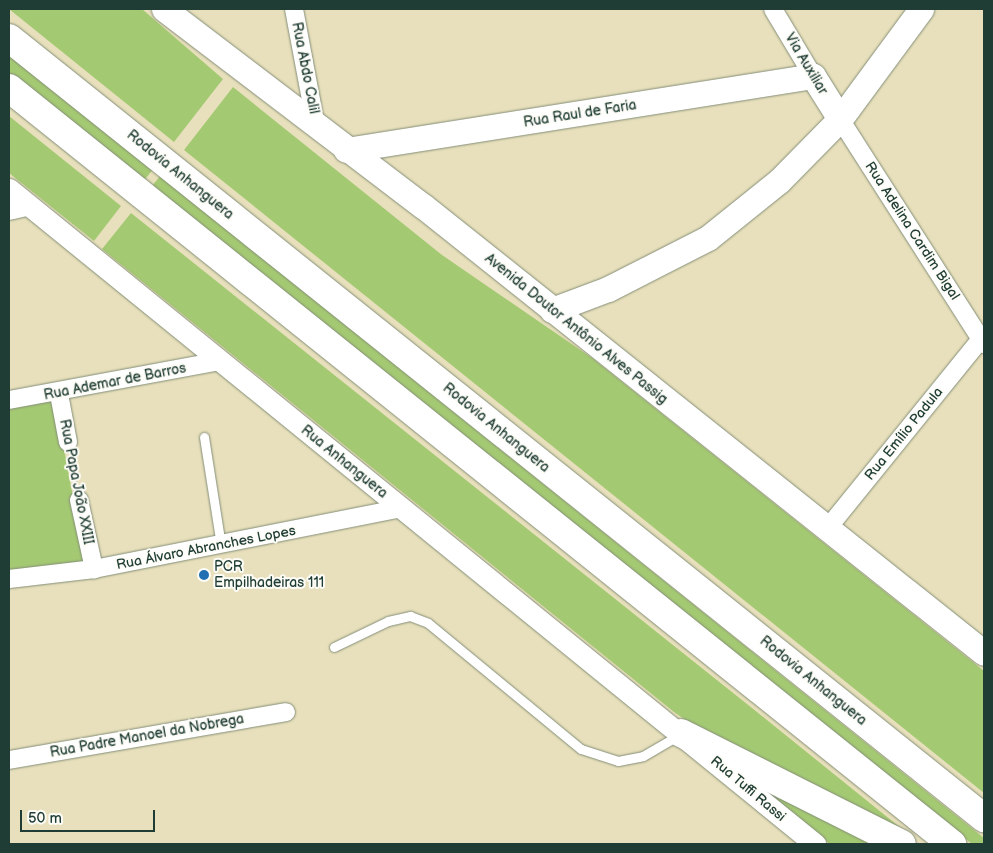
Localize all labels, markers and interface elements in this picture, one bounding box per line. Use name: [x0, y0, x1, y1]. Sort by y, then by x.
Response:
street label: Rua Abdo Calil: [288, 21, 322, 115]
street label: Via Auxiliar: [781, 30, 831, 98]
street label: Rua Raul de Faria: [522, 97, 638, 131]
street label: Rodovia Anhanguera: [123, 127, 237, 223]
street label: Rua Adelina Cardim Bigal: [861, 159, 963, 303]
street label: Avenida Doutor Antônio Alves Passig: [481, 250, 671, 408]
street label: Rua Ademar de Barros: [42, 360, 188, 404]
street label: Rodovia Anhanguera: [439, 380, 553, 476]
street label: Rua Emílio Padula: [861, 384, 947, 484]
street label: Rua Papa João XXIII: [55, 417, 97, 547]
street label: Rua Anhanguera: [297, 422, 391, 502]
street label: Rua Álvaro Abranches Lopes: [115, 522, 297, 574]
place label: PCR Empilhadeiras 111: [214, 559, 324, 592]
marker: PCR Empilhadeiras 111: [198, 569, 210, 581]
street label: Rodovia Anhanguera: [756, 633, 870, 729]
street label: Rua Padre Manoel da Nobrega: [49, 711, 245, 761]
street label: Rua Tuffi Rassi: [707, 753, 789, 825]
scale bar: [22, 800, 158, 832]
text: 50 m: [28, 809, 62, 828]

